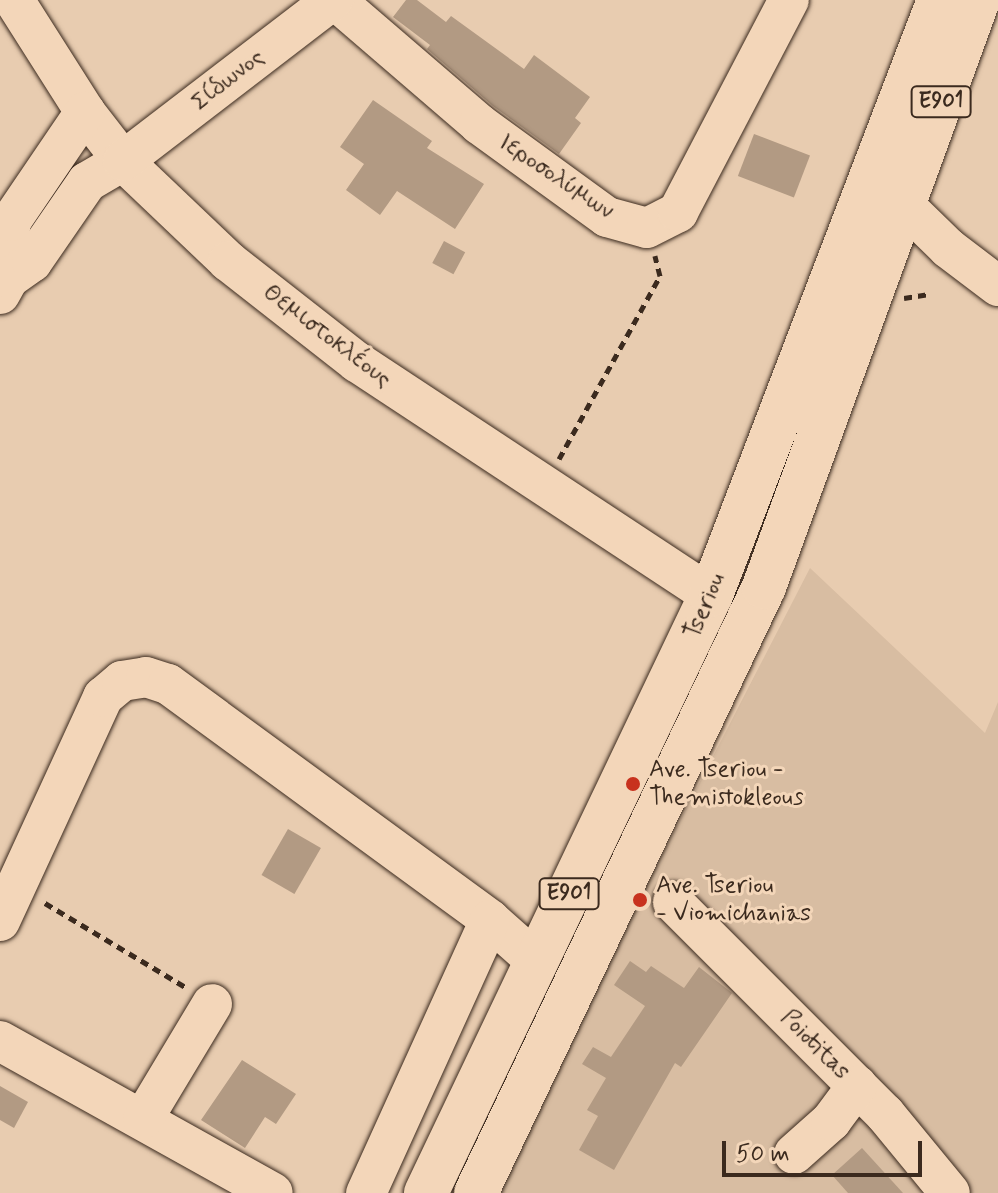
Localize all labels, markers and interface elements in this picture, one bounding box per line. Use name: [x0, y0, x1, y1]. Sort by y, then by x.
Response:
street label: Σίδωνος: [186, 43, 270, 117]
road number: E901: [909, 84, 973, 120]
street label: Ιεροσολύμων: [493, 128, 619, 226]
street label: Θεμιστοκλέους: [257, 278, 397, 394]
street label: Tseriou: [678, 569, 732, 643]
place label: Ave. Tseriou - Themistokleous: [649, 756, 804, 812]
marker: Ave. Tseriou - Themistokleous: [624, 775, 642, 793]
place label: Ave. Tseriou - Viomichanias: [656, 872, 811, 928]
road number: E901: [537, 876, 601, 912]
marker: Ave. Tseriou - Viomichanias: [631, 891, 649, 909]
street label: Poiotitas: [774, 1004, 856, 1086]
scale bar: [726, 1125, 926, 1175]
text: 50 m: [736, 1139, 790, 1170]

